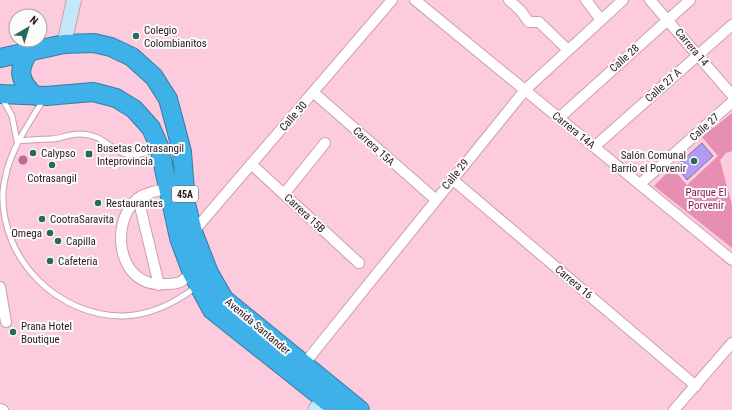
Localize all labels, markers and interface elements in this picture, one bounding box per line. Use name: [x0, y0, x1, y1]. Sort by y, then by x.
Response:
north arrow: [8, 8, 48, 48]
text: N: [27, 13, 41, 28]
place label: Colegio Colombianitos: [144, 24, 207, 50]
street label: Carrera 14: [672, 26, 711, 69]
marker: Colegio Colombianitos: [131, 31, 141, 41]
street label: Calle 28: [607, 42, 642, 75]
street label: Calle 27 A: [643, 65, 685, 105]
street label: Calle 30: [277, 99, 310, 134]
street label: Carrera 14A: [550, 109, 598, 152]
street label: Calle 27: [687, 111, 722, 144]
street label: Carrera 15A: [350, 124, 398, 169]
place label: Busetas Cotrasangil Inteprovincia: [97, 142, 184, 168]
place label: Calypso: [41, 147, 76, 160]
marker: Calypso: [28, 148, 38, 158]
marker: Busetas Cotrasangil Inteprovincia: [84, 149, 94, 159]
place label: Salón Comunal Barrio el Porvenir: [611, 149, 687, 175]
marker: Salón Comunal Barrio el Porvenir: [689, 156, 699, 166]
street label: Calle 29: [439, 157, 471, 192]
marker: Cotrasangil: [47, 160, 57, 170]
place label: Cotrasangil: [27, 172, 77, 185]
road number: 45A: [172, 186, 198, 202]
park label: Parque El Porvenir: [685, 186, 727, 212]
street label: Carrera 15B: [282, 191, 328, 236]
place label: Restaurantes: [106, 197, 163, 210]
marker: Restaurantes: [93, 198, 103, 208]
place label: CootraSaravita: [50, 213, 114, 226]
marker: CootraSaravita: [37, 214, 47, 224]
place label: Omega: [11, 227, 42, 240]
marker: Omega: [45, 228, 55, 238]
place label: Capilla: [66, 235, 96, 248]
marker: Capilla: [53, 236, 63, 246]
place label: Cafeteria: [58, 255, 98, 268]
marker: Cafeteria: [45, 256, 55, 266]
street label: Carrera 16: [552, 263, 595, 302]
street label: Avenida Santander: [222, 295, 293, 358]
place label: Prana Hotel Boutique: [21, 320, 72, 346]
marker: Prana Hotel Boutique: [8, 327, 18, 337]

